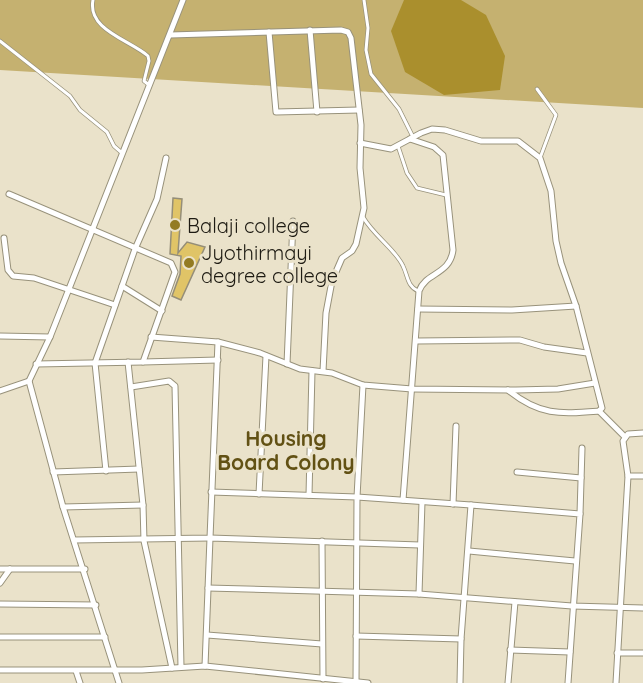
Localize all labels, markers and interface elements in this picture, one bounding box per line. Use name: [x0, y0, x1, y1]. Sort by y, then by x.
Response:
place label: Balaji college: [187, 213, 310, 238]
marker: Balaji college: [168, 218, 182, 232]
place label: Jyothirmayi degree college: [201, 240, 338, 288]
marker: Jyothirmayi degree college: [182, 256, 196, 270]
district label: Housing Board Colony: [217, 425, 355, 475]

